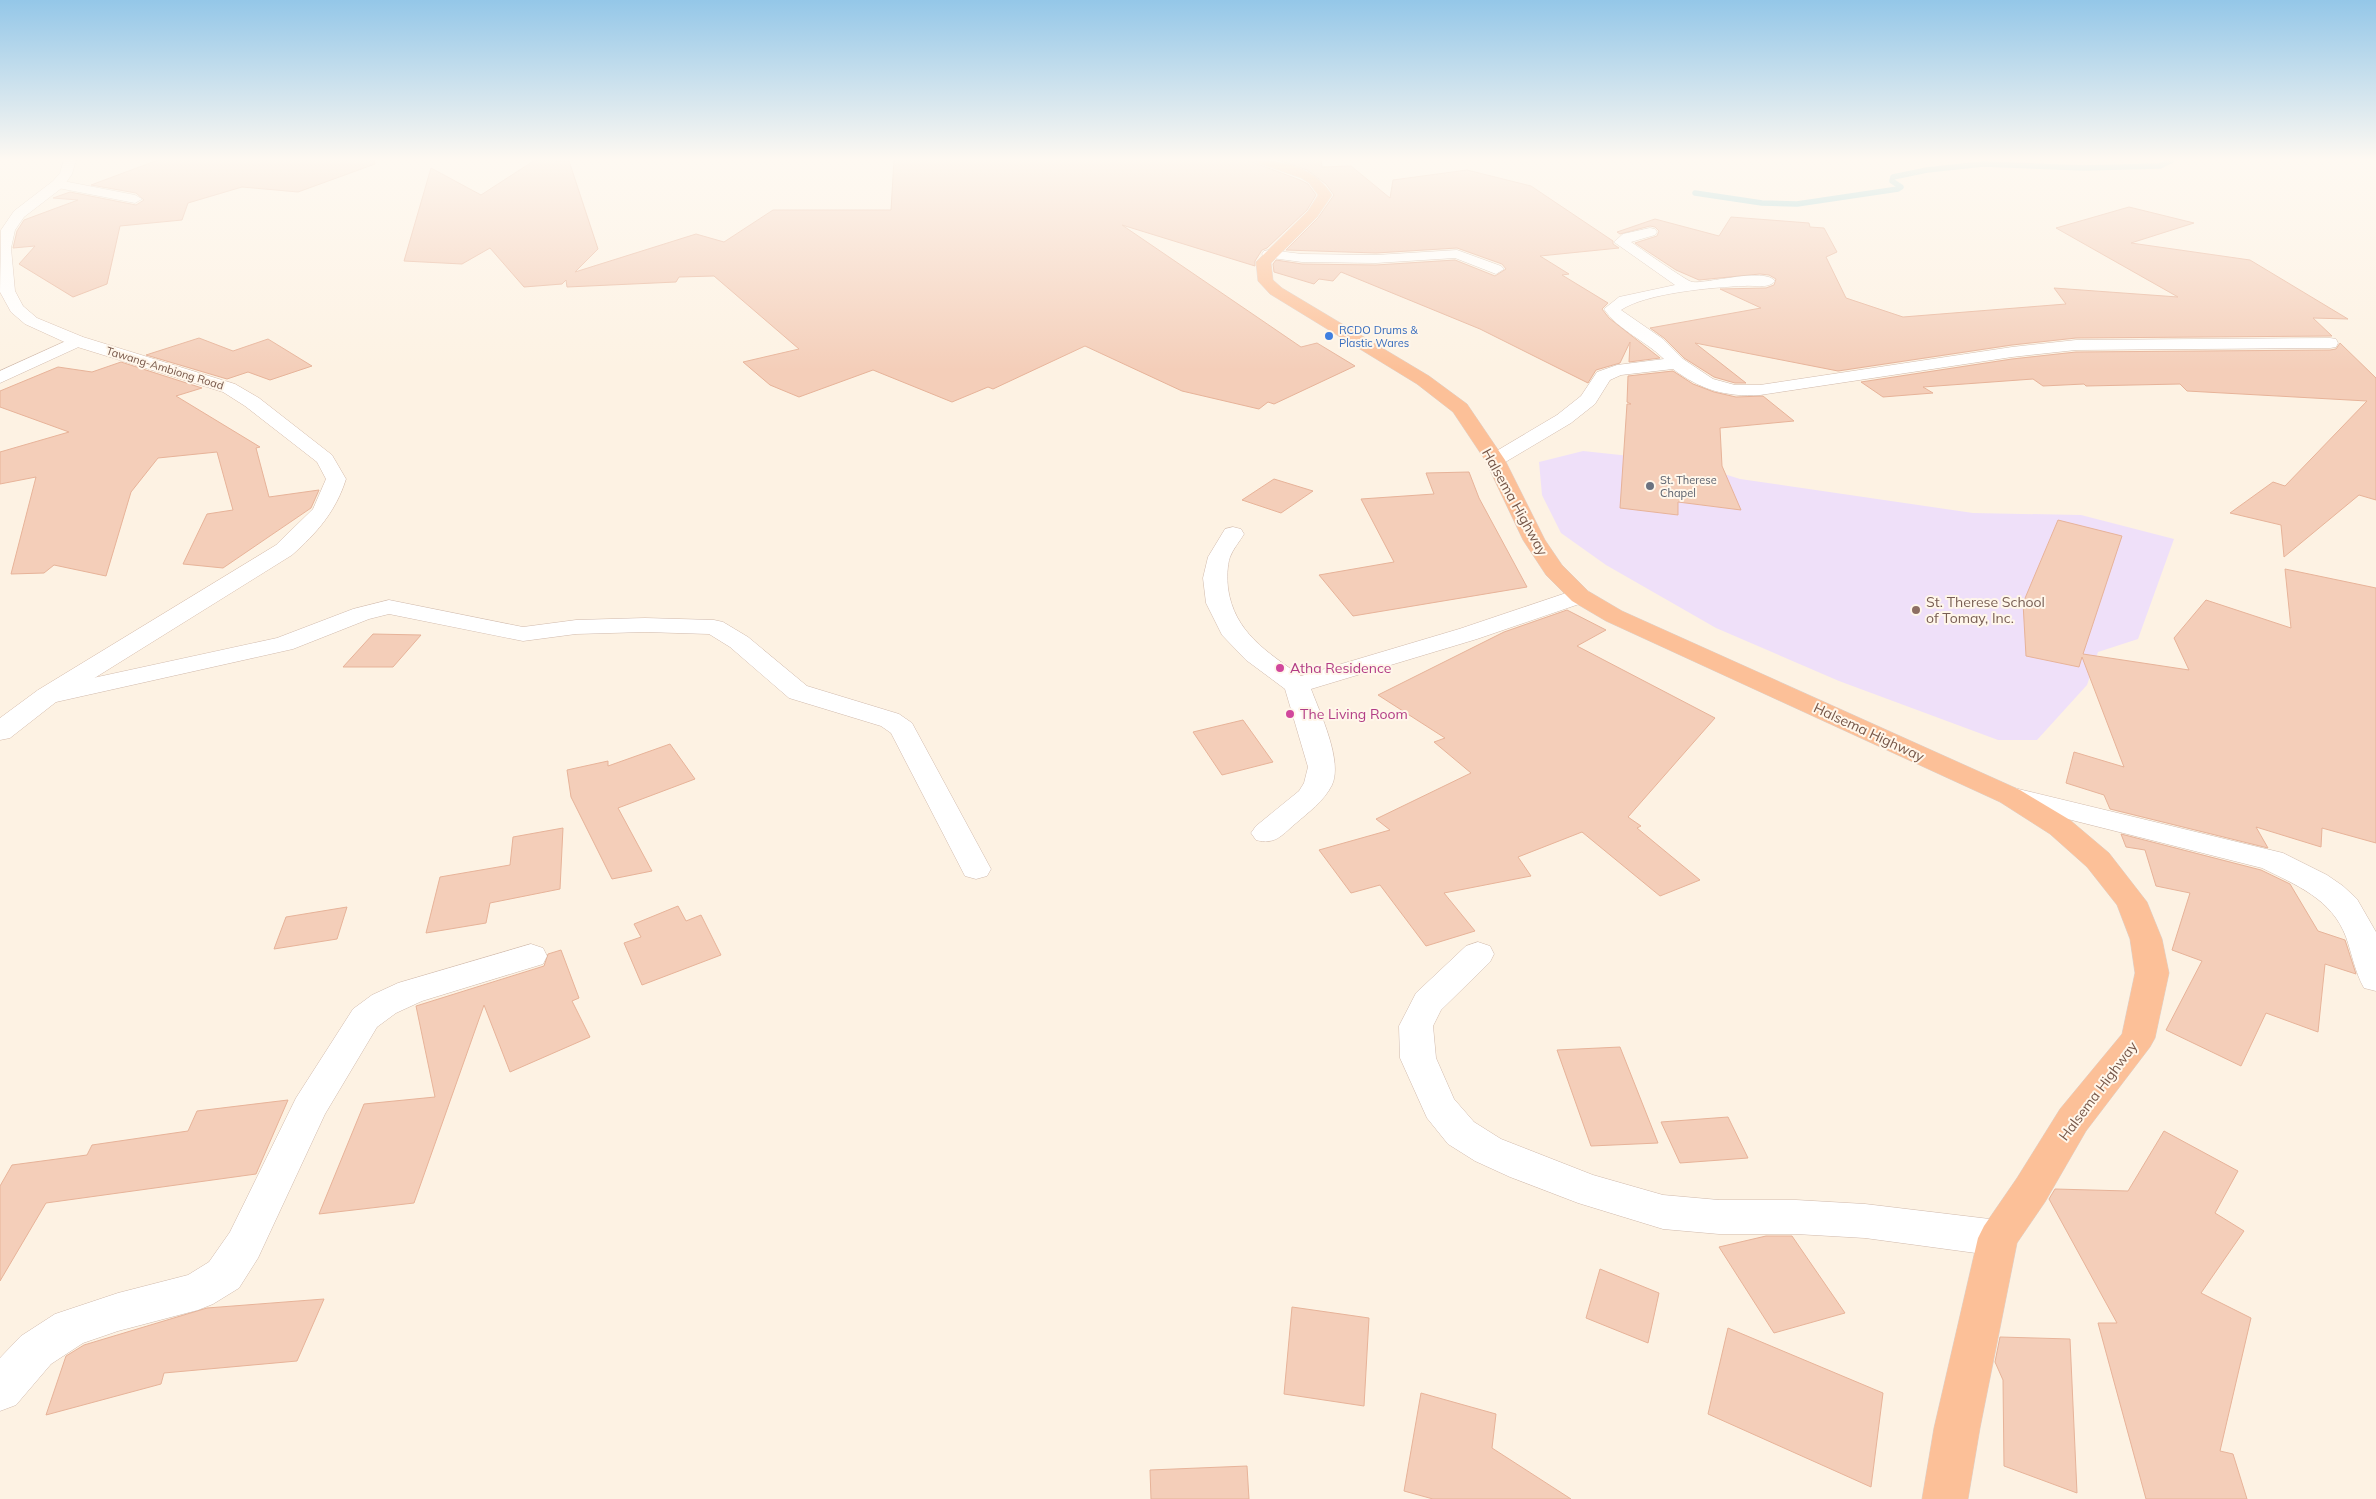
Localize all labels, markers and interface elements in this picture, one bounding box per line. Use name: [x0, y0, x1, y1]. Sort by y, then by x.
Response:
place label: RCDO Drums & Plastic Wares: [1339, 323, 1418, 350]
marker: RCDO Drums & Plastic Wares: [1323, 330, 1335, 342]
street label: Tawang-Ambiong Road: [105, 343, 225, 393]
street label: Halsema Highway: [1478, 445, 1552, 559]
place label: St. Therese Chapel: [1660, 473, 1717, 500]
marker: St. Therese Chapel: [1644, 480, 1656, 492]
place label: St. Therese School of Tomay, Inc.: [1926, 593, 2045, 627]
marker: St. Therese School of Tomay, Inc.: [1910, 604, 1922, 616]
place label: Atha Residence: [1290, 659, 1391, 677]
marker: Atha Residence: [1274, 662, 1286, 674]
street label: Halsema Highway: [1811, 699, 1928, 766]
place label: The Living Room: [1300, 705, 1408, 723]
marker: The Living Room: [1284, 708, 1296, 720]
street label: Halsema Highway: [2055, 1037, 2142, 1144]

